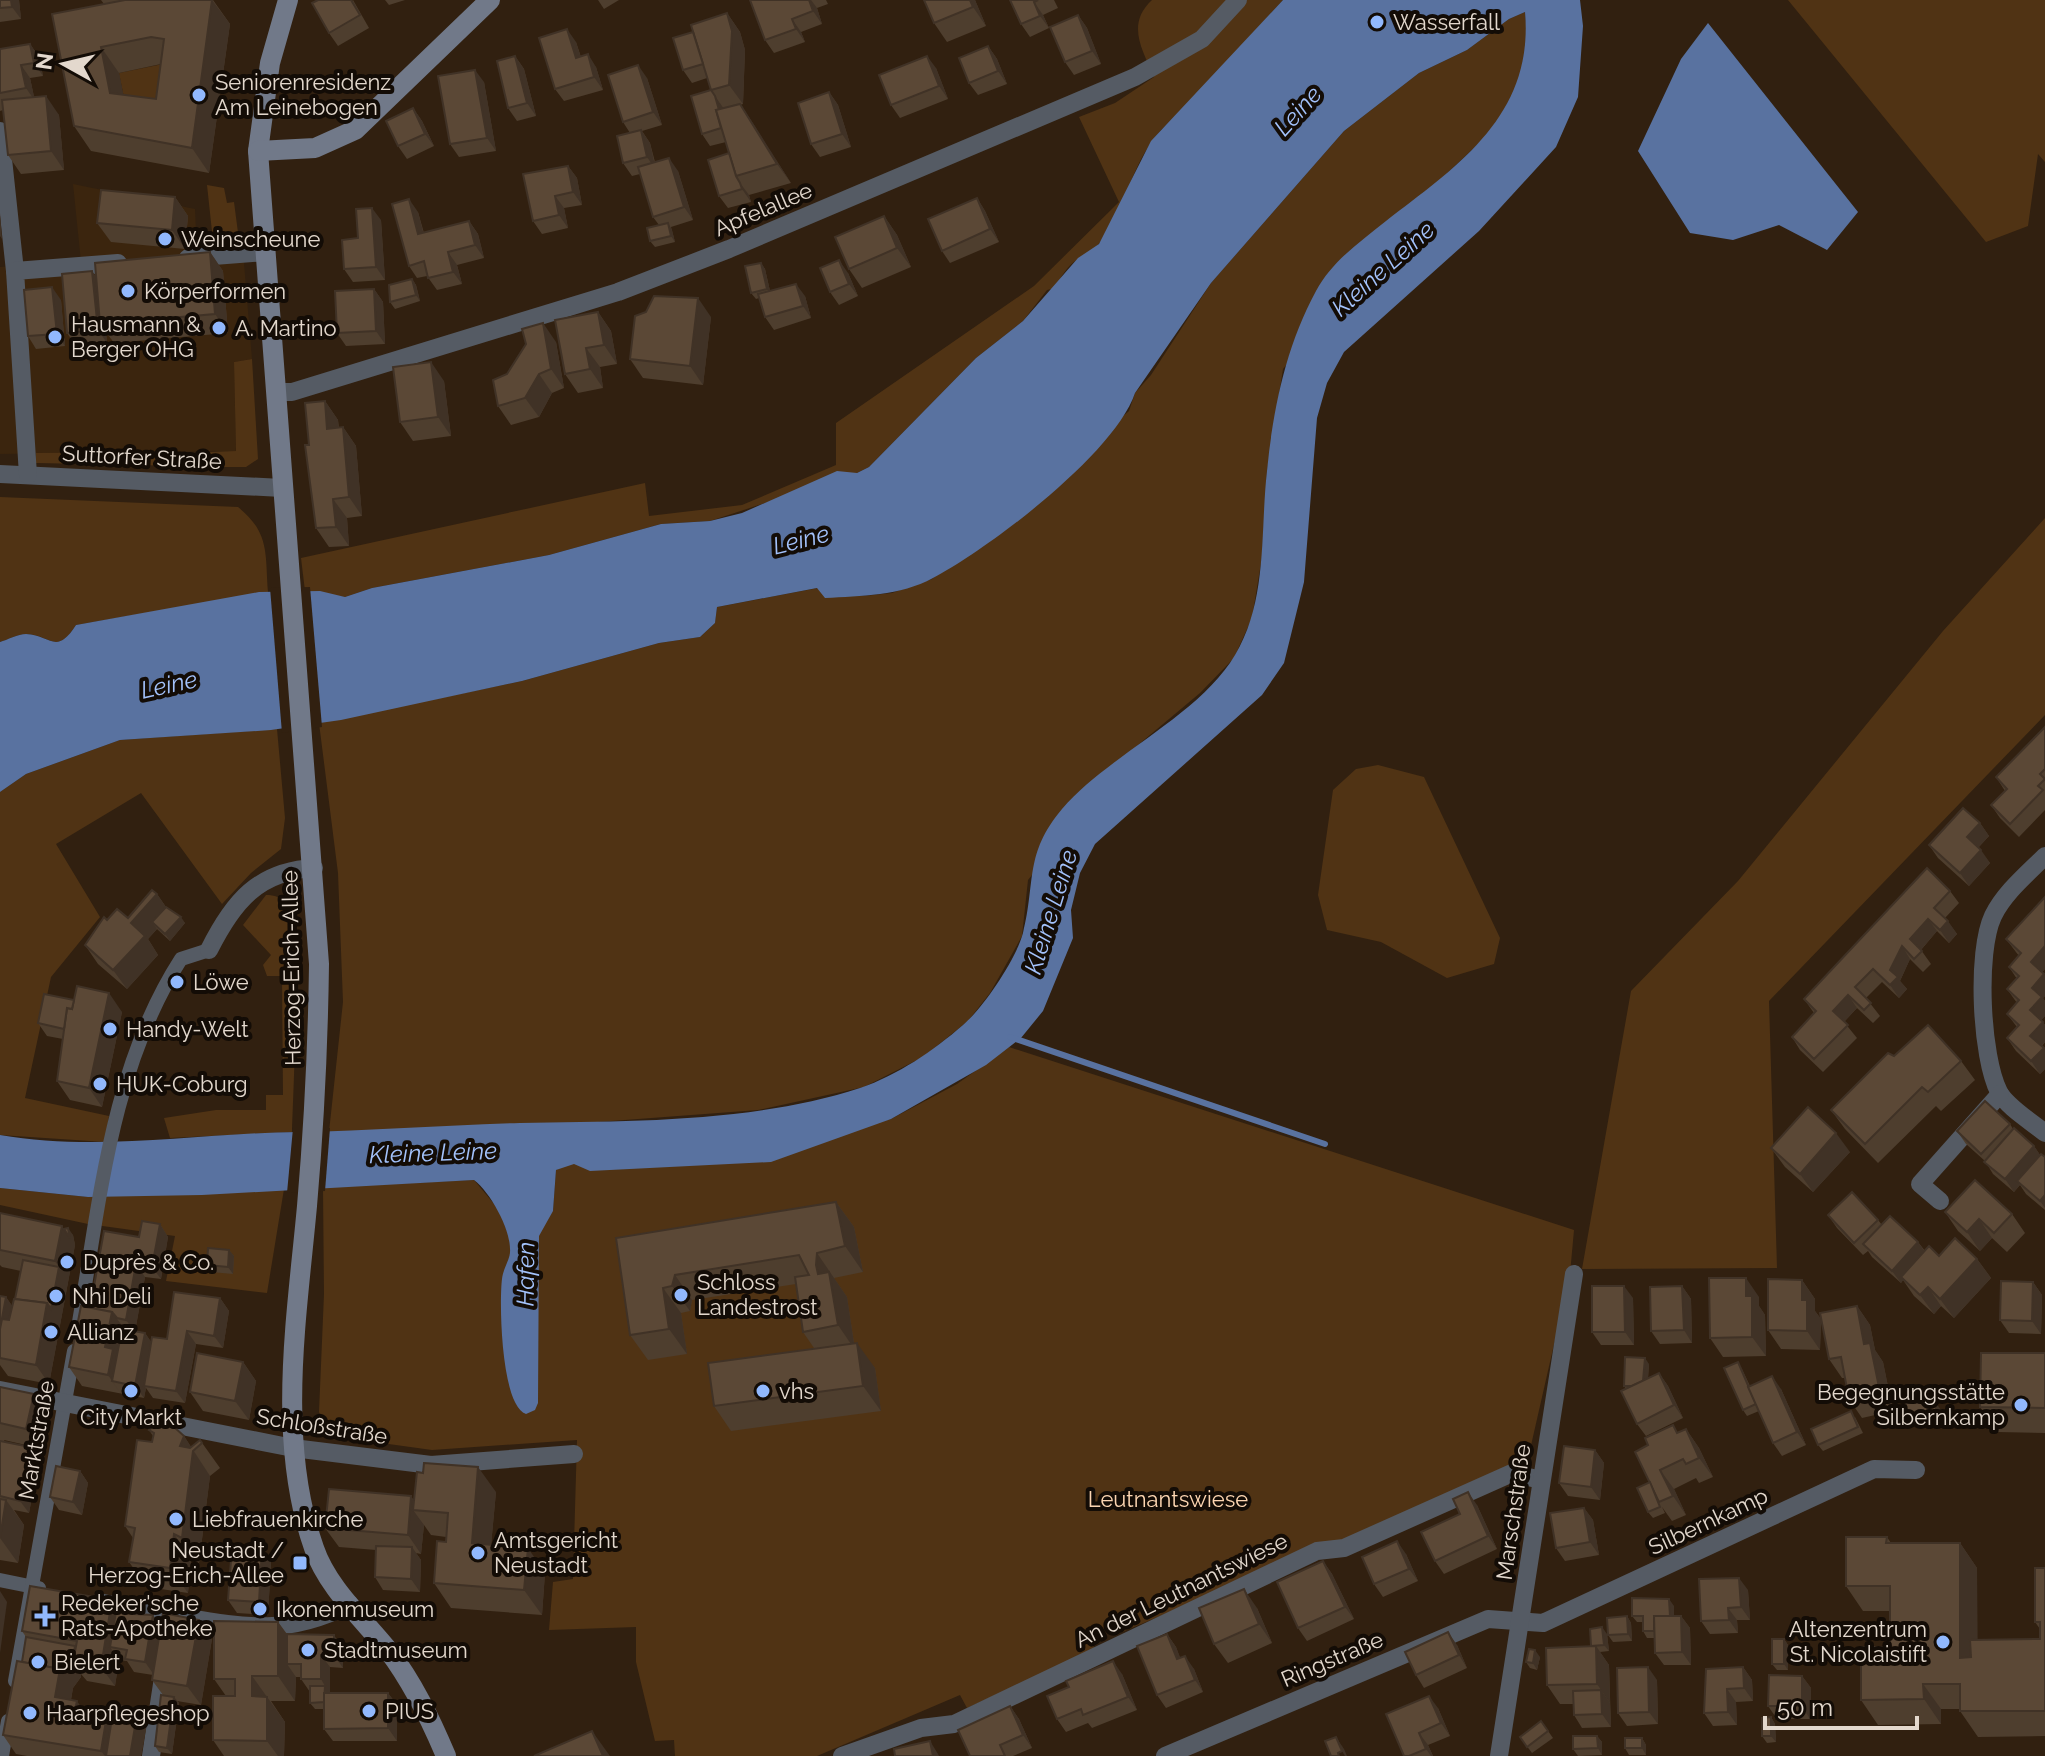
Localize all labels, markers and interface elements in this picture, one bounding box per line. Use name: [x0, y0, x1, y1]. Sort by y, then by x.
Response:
place label: Wasserfall: [1393, 9, 1500, 35]
marker: Wasserfall: [1368, 13, 1386, 31]
north arrow: [24, 24, 104, 104]
text: N: [30, 51, 58, 71]
place label: Seniorenresidenz Am Leinebogen: [215, 69, 391, 120]
water label: Leine: [1268, 80, 1328, 142]
marker: Seniorenresidenz Am Leinebogen: [190, 86, 208, 104]
street label: Apfelallee: [710, 177, 816, 241]
water label: Kleine Leine: [1325, 215, 1440, 322]
place label: Weinscheune: [181, 226, 320, 252]
marker: Weinscheune: [156, 230, 174, 248]
place label: Körperformen: [144, 278, 286, 304]
marker: Körperformen: [119, 282, 137, 300]
place label: Hausmann & Berger OHG: [71, 311, 201, 362]
place label: A. Martino: [235, 315, 337, 341]
marker: A. Martino: [210, 319, 228, 337]
marker: Hausmann & Berger OHG: [46, 328, 64, 346]
street label: Suttorfer Straße: [62, 440, 222, 474]
water label: Leine: [770, 519, 832, 560]
water label: Leine: [138, 664, 200, 705]
water label: Kleine Leine: [1018, 846, 1083, 977]
street label: Herzog-Erich-Allee: [276, 870, 306, 1066]
place label: Löwe: [193, 969, 249, 995]
marker: Löwe: [168, 973, 186, 991]
place label: Handy-Welt: [126, 1016, 249, 1042]
marker: Handy-Welt: [101, 1020, 119, 1038]
place label: HUK-Coburg: [116, 1071, 248, 1097]
marker: HUK-Coburg: [91, 1075, 109, 1093]
water label: Kleine Leine: [368, 1136, 498, 1169]
water label: Hafen: [510, 1241, 541, 1307]
place label: Duprès & Co.: [83, 1249, 214, 1275]
marker: Duprès & Co.: [58, 1253, 76, 1271]
place label: Schloss Landestrost: [697, 1269, 818, 1320]
place label: Nhi Deli: [72, 1283, 152, 1309]
marker: Schloss Landestrost: [672, 1286, 690, 1304]
marker: Nhi Deli: [47, 1287, 65, 1305]
place label: Allianz: [67, 1319, 134, 1345]
marker: Allianz: [42, 1323, 60, 1341]
street label: Marktstraße: [13, 1378, 59, 1502]
place label: vhs: [779, 1378, 814, 1404]
place label: Begegnungsstätte Silbernkamp: [1817, 1379, 2005, 1430]
marker: City Markt: [122, 1382, 140, 1400]
marker: vhs: [754, 1382, 772, 1400]
marker: Begegnungsstätte Silbernkamp: [2012, 1396, 2030, 1414]
street label: Schloßstraße: [255, 1403, 389, 1449]
place label: City Markt: [80, 1404, 183, 1430]
street label: Marschstraße: [1491, 1442, 1535, 1582]
street label: Silbernkamp: [1644, 1482, 1772, 1560]
park label: Leutnantswiese: [1088, 1486, 1248, 1512]
place label: Liebfrauenkirche: [192, 1506, 363, 1532]
marker: Liebfrauenkirche: [167, 1510, 185, 1528]
place label: Amtsgericht Neustadt: [494, 1527, 619, 1578]
street label: An der Leutnantswiese: [1071, 1527, 1292, 1653]
place label: Neustadt / Herzog-Erich-Allee: [88, 1537, 284, 1588]
marker: Amtsgericht Neustadt: [469, 1544, 487, 1562]
marker: Neustadt / Herzog-Erich-Allee: [291, 1554, 309, 1572]
place label: Redeker'sche Rats-Apotheke: [61, 1590, 213, 1641]
place label: Ikonenmuseum: [276, 1596, 434, 1622]
marker: Ikonenmuseum: [251, 1600, 269, 1618]
marker: Redeker'sche Rats-Apotheke: [36, 1607, 54, 1625]
place label: Altenzentrum St. Nicolaistift: [1789, 1616, 1928, 1667]
street label: Ringstraße: [1277, 1626, 1387, 1692]
marker: Altenzentrum St. Nicolaistift: [1934, 1633, 1952, 1651]
place label: Stadtmuseum: [324, 1637, 468, 1663]
marker: Stadtmuseum: [299, 1641, 317, 1659]
place label: Bielert: [54, 1649, 121, 1675]
marker: Bielert: [29, 1653, 47, 1671]
scale bar: [1765, 1680, 1917, 1730]
text: 50 m: [1777, 1693, 1833, 1722]
place label: PIUS: [385, 1698, 434, 1724]
place label: Haarpflegeshop: [46, 1700, 210, 1726]
marker: PIUS: [360, 1702, 378, 1720]
marker: Haarpflegeshop: [21, 1704, 39, 1722]

